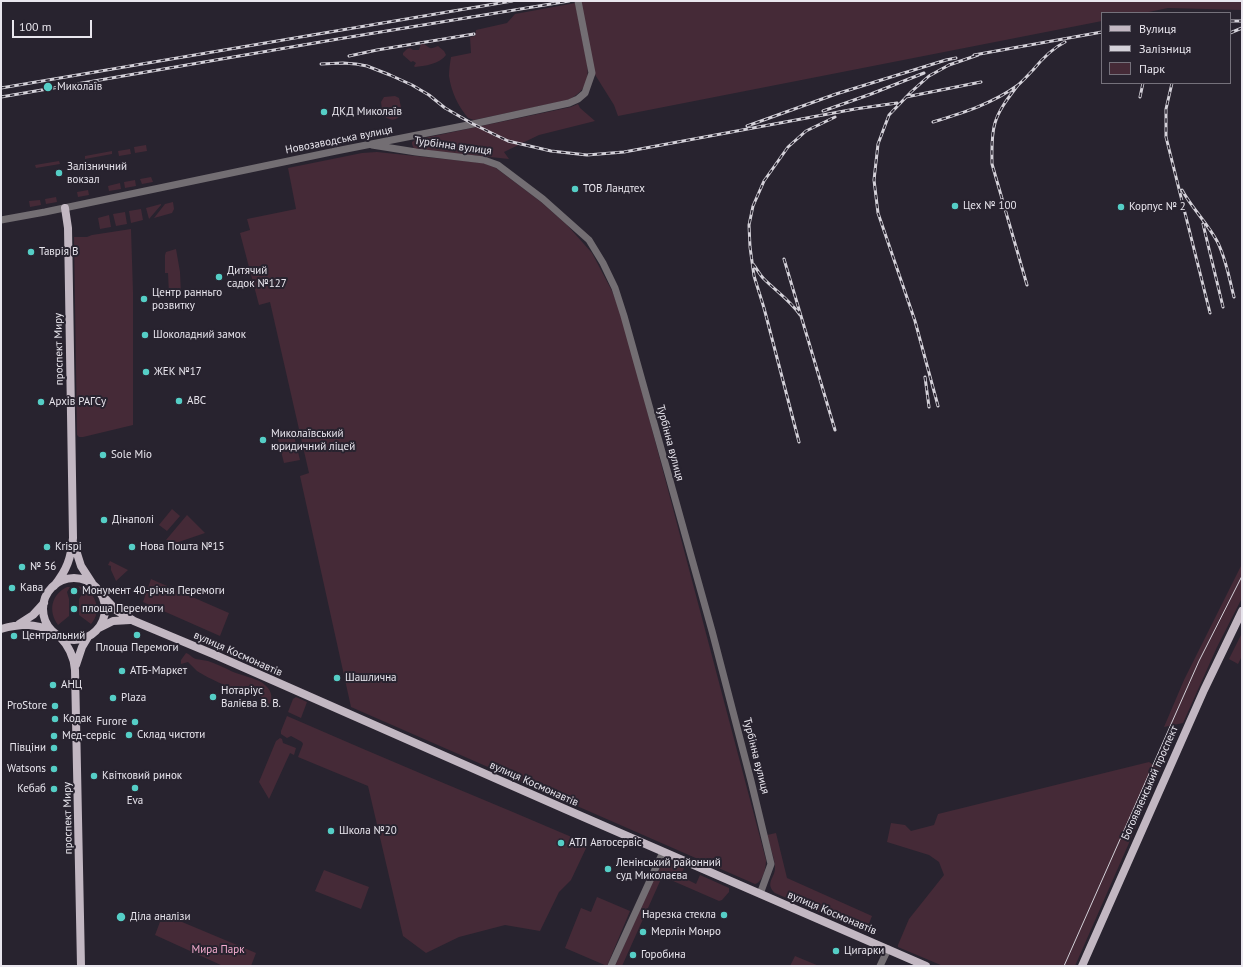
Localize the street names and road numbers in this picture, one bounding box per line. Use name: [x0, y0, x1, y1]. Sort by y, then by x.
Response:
street label: Новозаводська вулиця: [284, 123, 394, 157]
street label: Турбінна вулиця: [413, 134, 493, 158]
street label: проспект Миру: [52, 313, 66, 385]
street label: Турбінна вулиця: [654, 404, 686, 482]
street label: вулиця Космонавтів: [192, 629, 284, 679]
street label: Турбінна вулиця: [740, 716, 772, 796]
street label: Богоявленський проспект: [1119, 724, 1181, 842]
street label: вулиця Космонавтів: [488, 759, 580, 809]
street label: проспект Миру: [61, 782, 75, 854]
street label: вулиця Космонавтів: [785, 888, 879, 938]

